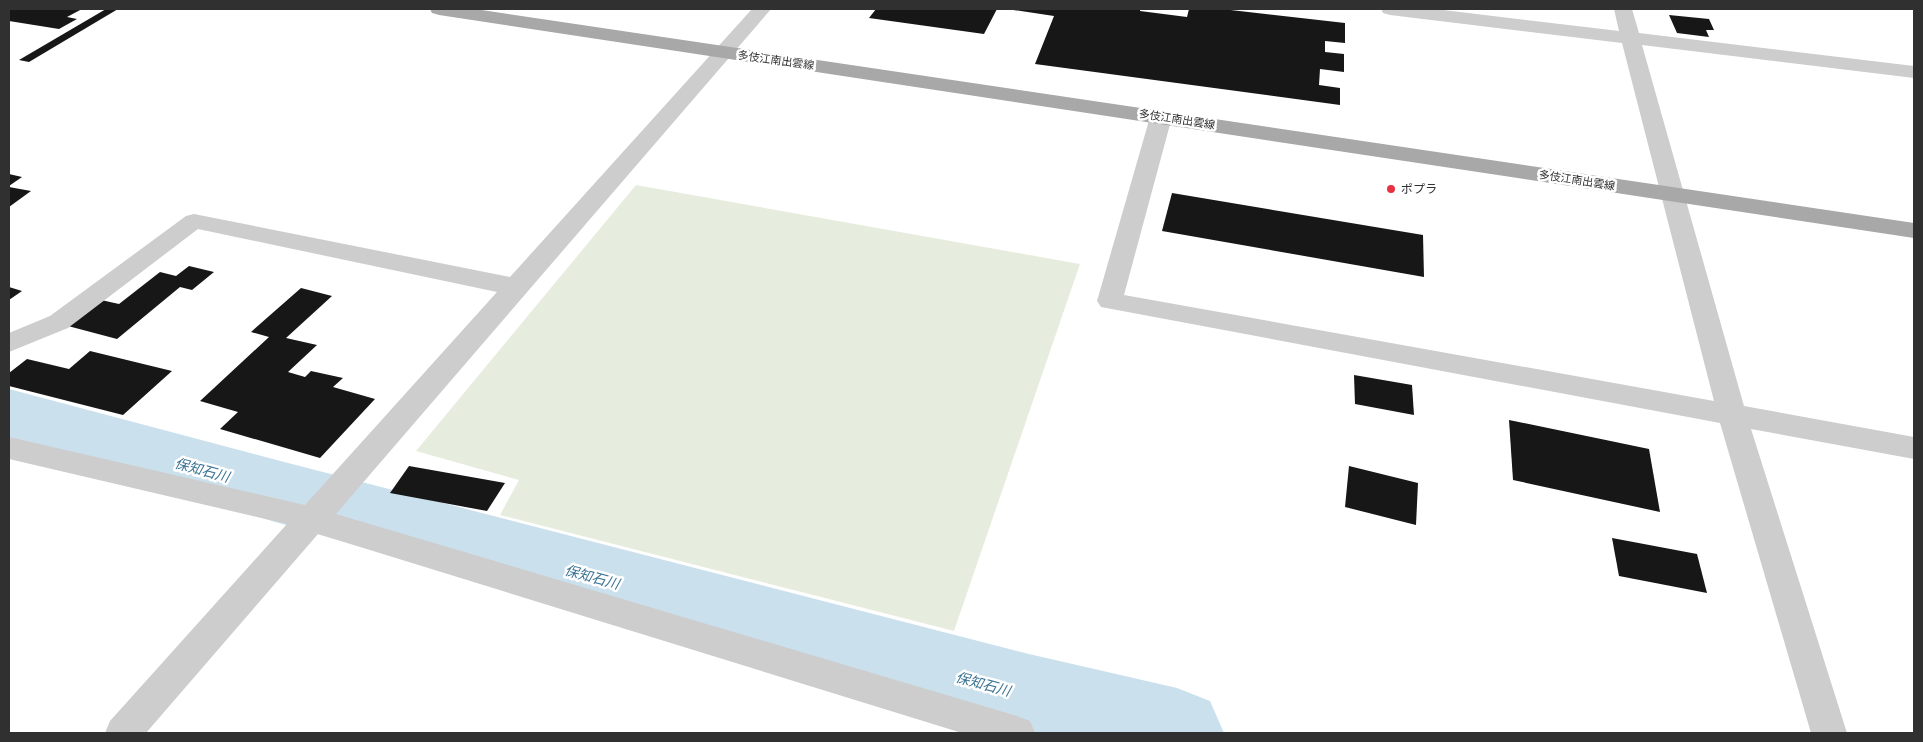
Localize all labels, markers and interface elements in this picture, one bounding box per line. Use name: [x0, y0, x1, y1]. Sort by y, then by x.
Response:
street label: 多伎江南出雲線: [737, 49, 815, 71]
street label: 多伎江南出雲線: [1138, 107, 1216, 131]
street label: 多伎江南出雲線: [1538, 168, 1616, 192]
place label: ポプラ: [1401, 182, 1437, 196]
marker: ポプラ: [1385, 183, 1397, 195]
water label: 保知石川: [173, 455, 233, 485]
water label: 保知石川: [563, 562, 623, 592]
water label: 保知石川: [954, 669, 1014, 699]

